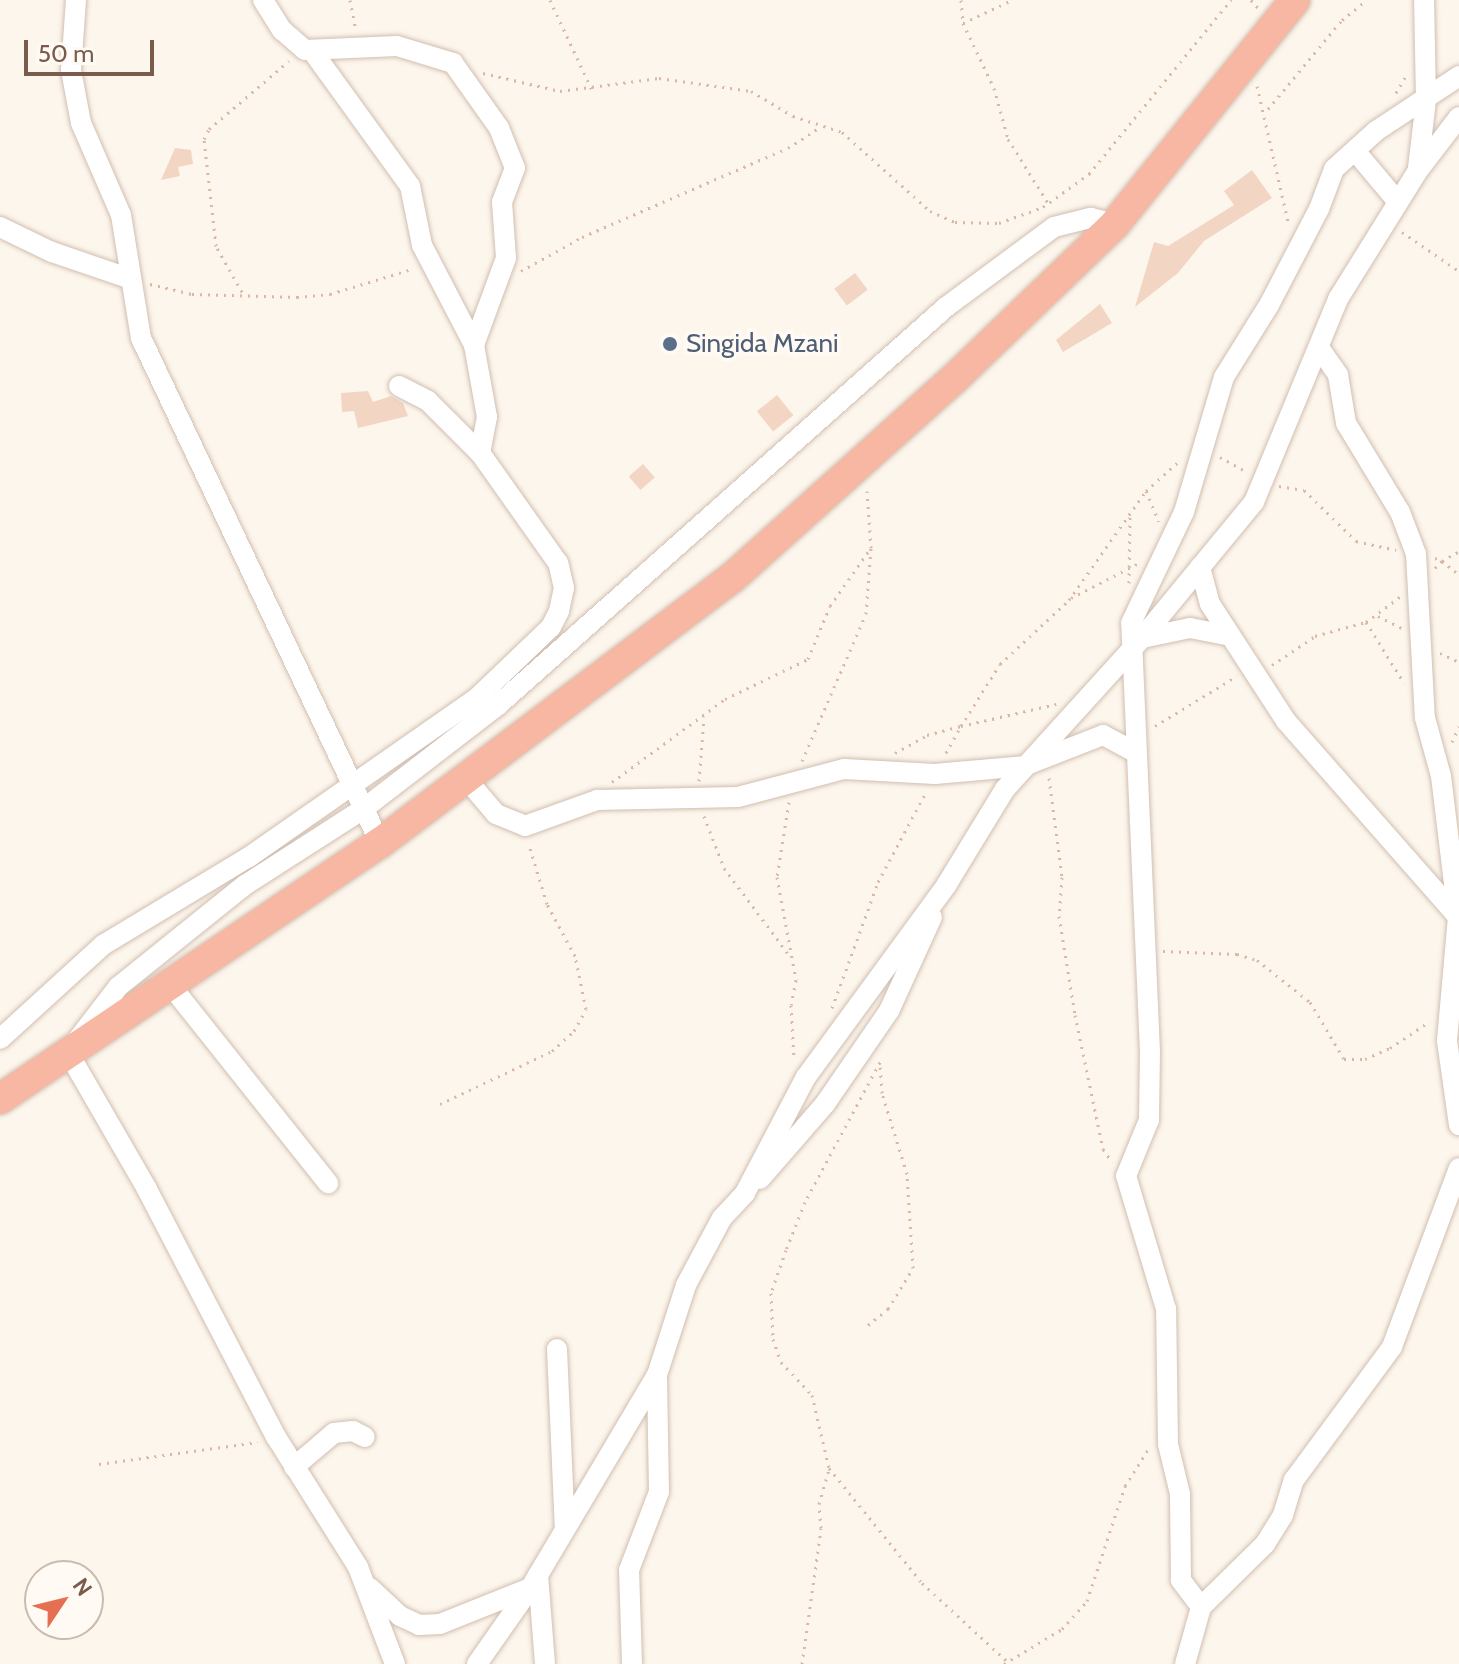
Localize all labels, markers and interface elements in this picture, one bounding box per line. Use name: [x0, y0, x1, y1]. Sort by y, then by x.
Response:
scale bar: [28, 24, 158, 74]
text: 50 m: [38, 39, 94, 68]
place label: Singida Mzani: [686, 328, 838, 360]
marker: Singida Mzani: [661, 335, 679, 353]
north arrow: [24, 1560, 104, 1640]
text: N: [67, 1573, 98, 1601]

